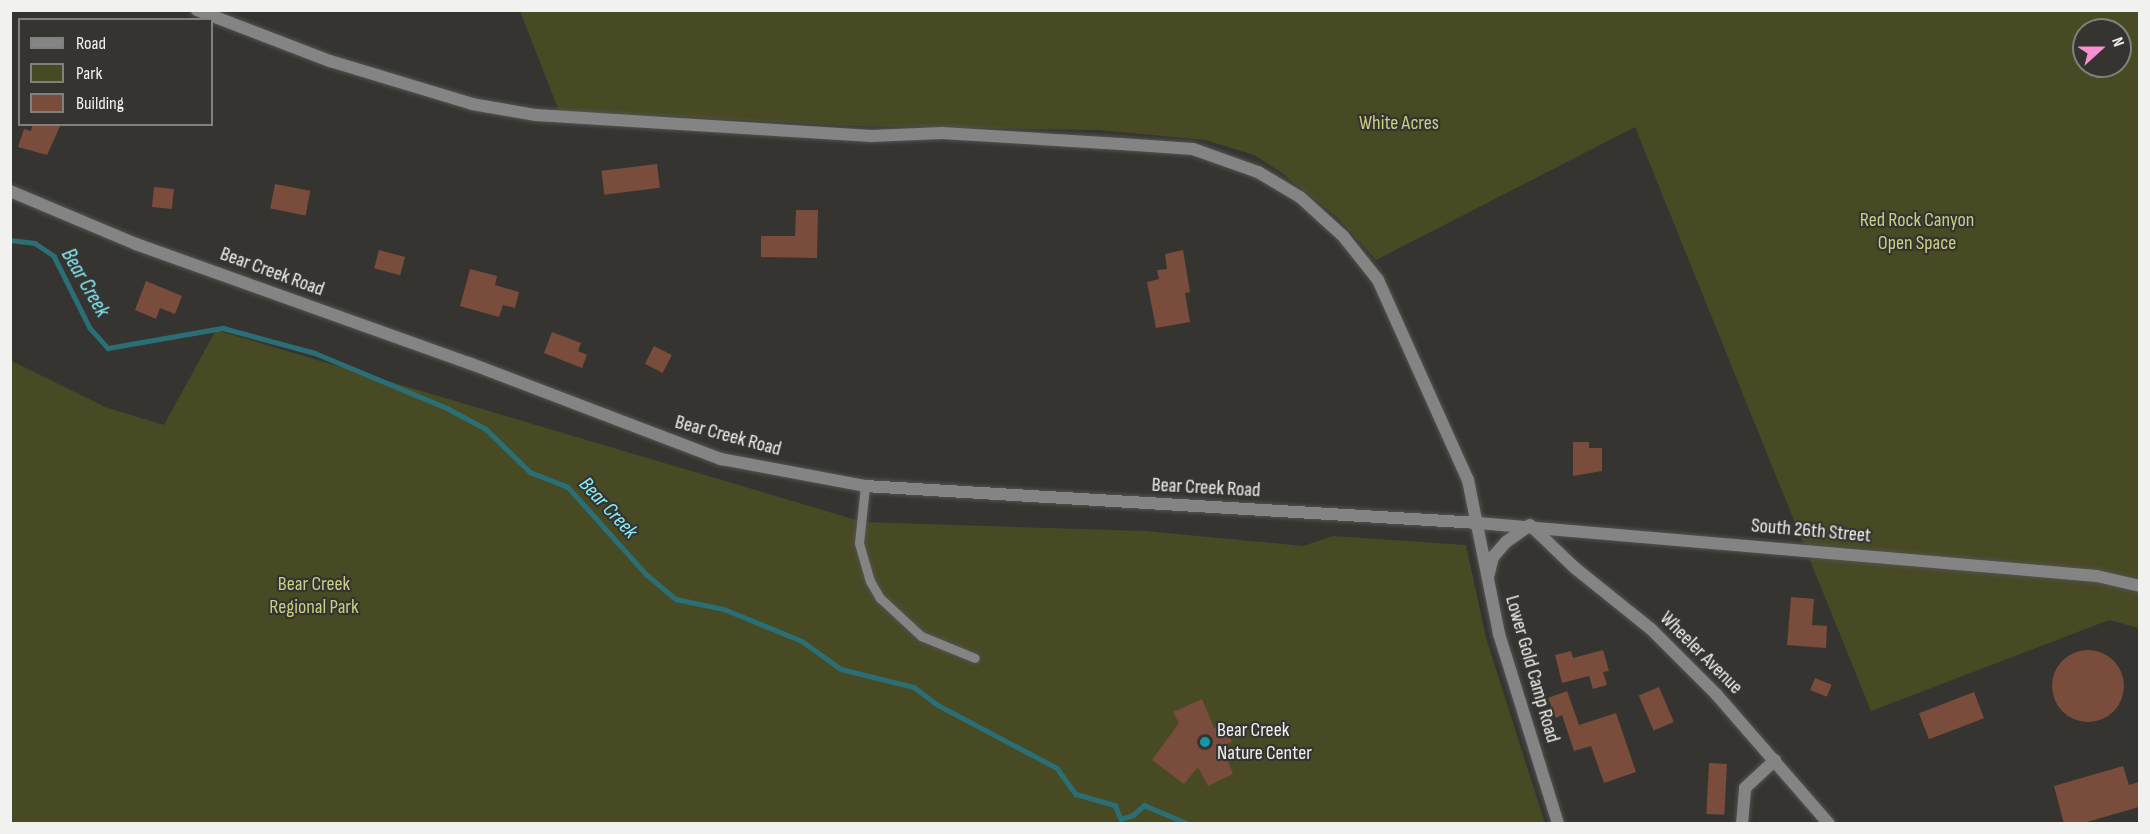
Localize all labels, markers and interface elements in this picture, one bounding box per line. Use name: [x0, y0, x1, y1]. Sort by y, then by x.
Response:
legend: [18, 18, 213, 126]
north arrow: [2072, 18, 2132, 78]
text: Road: [76, 33, 106, 54]
text: N: [2107, 35, 2128, 49]
text: Park: [76, 63, 102, 84]
text: Building: [76, 93, 124, 114]
park label: White Acres: [1359, 111, 1439, 135]
park label: Red Rock Canyon Open Space: [1860, 209, 1974, 256]
street label: Bear Creek Road: [217, 242, 327, 302]
water label: Bear Creek: [55, 244, 115, 322]
street label: Bear Creek Road: [672, 410, 784, 462]
water label: Bear Creek: [573, 472, 643, 544]
street label: Bear Creek Road: [1151, 473, 1261, 503]
street label: South 26th Street: [1750, 514, 1872, 548]
park label: Bear Creek Regional Park: [269, 573, 359, 620]
street label: Lower Gold Camp Road: [1500, 593, 1564, 745]
street label: Wheeler Avenue: [1655, 607, 1747, 699]
place label: Bear Creek Nature Center: [1217, 718, 1312, 765]
marker: Bear Creek Nature Center: [1198, 735, 1212, 749]

